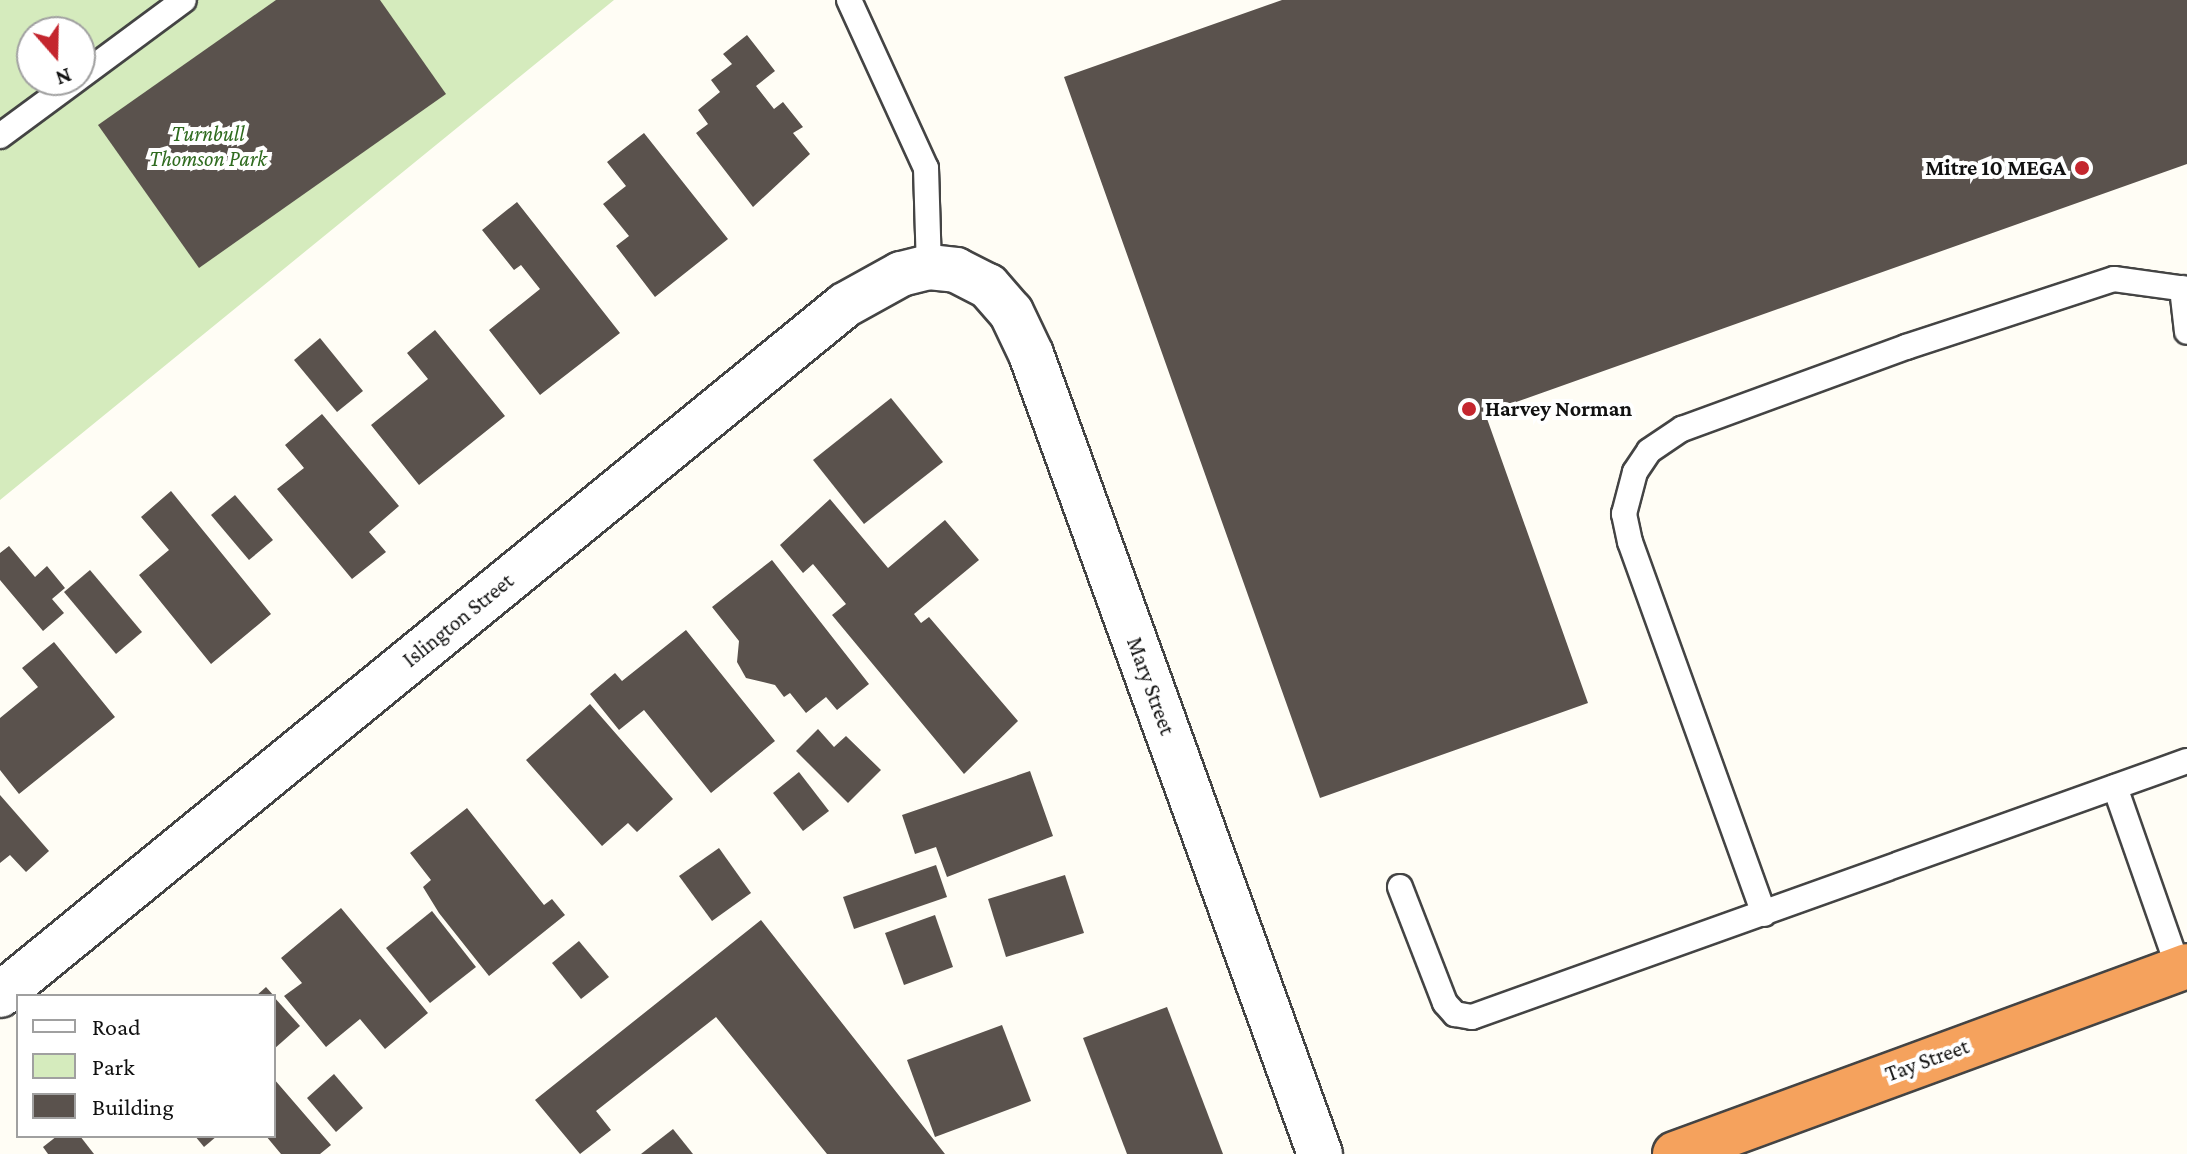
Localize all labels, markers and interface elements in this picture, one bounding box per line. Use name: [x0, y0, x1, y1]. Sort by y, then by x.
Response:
north arrow: [16, 16, 96, 96]
text: N: [52, 63, 75, 91]
park label: Turnbull Thomson Park: [149, 120, 267, 172]
place label: Mitre 10 MEGA: [1925, 155, 2066, 181]
marker: Mitre 10 MEGA: [2073, 159, 2091, 177]
place label: Harvey Norman: [1485, 396, 1632, 422]
marker: Harvey Norman: [1460, 400, 1478, 418]
street label: Islington Street: [397, 567, 519, 673]
street label: Mary Street: [1121, 634, 1181, 738]
legend: [16, 994, 276, 1138]
text: Road: [92, 1013, 141, 1040]
street label: Tay Street: [1882, 1033, 1972, 1087]
text: Park: [92, 1053, 135, 1080]
text: Building: [92, 1093, 174, 1120]

